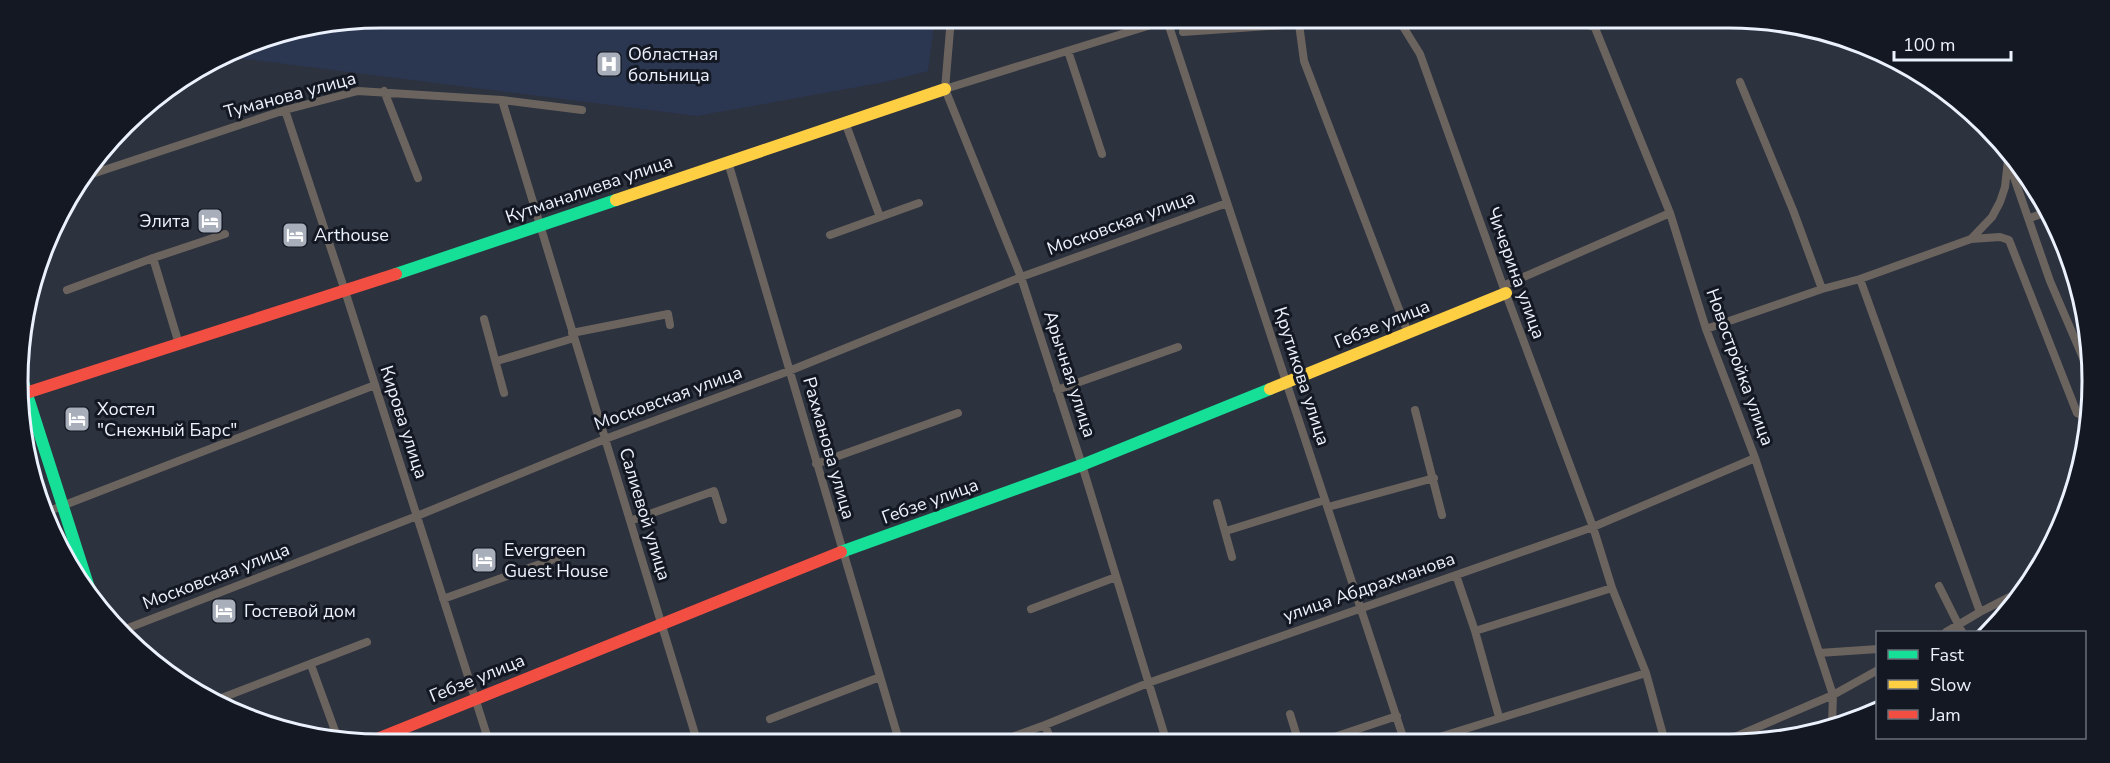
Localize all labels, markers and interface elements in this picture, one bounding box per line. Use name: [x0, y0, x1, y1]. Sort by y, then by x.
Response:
scale bar: [1894, 24, 2011, 62]
text: 100 m: [1903, 33, 1955, 57]
place label: Областная больница: [628, 42, 718, 87]
hospital icon: Областная больница: [594, 49, 624, 79]
street label: Туманова улица: [221, 66, 359, 124]
street label: Кутманалиева улица: [502, 149, 676, 229]
street label: Московская улица: [1044, 185, 1198, 261]
street label: Чичерина улица: [1481, 204, 1551, 342]
hotel icon: Элита: [195, 206, 225, 236]
place label: Элита: [140, 209, 190, 233]
hotel icon: Arthouse: [280, 220, 310, 250]
place label: Arthouse: [314, 223, 389, 247]
street label: Новостройка улица: [1700, 285, 1780, 449]
street label: Гебзе улица: [1331, 294, 1433, 354]
street label: Крутикова улица: [1268, 304, 1336, 448]
street label: Арычная улица: [1038, 308, 1102, 440]
street label: Московская улица: [591, 360, 745, 436]
street label: Кирова улица: [374, 363, 434, 481]
street label: Рахманова улица: [797, 374, 861, 522]
place label: Хостел "Снежный Барс": [97, 397, 237, 442]
hotel icon: Хостел "Снежный Барс": [62, 404, 92, 434]
street label: Салиевой улица: [613, 445, 677, 583]
street label: Гебзе улица: [878, 472, 982, 530]
street label: Московская улица: [139, 537, 293, 615]
place label: Evergreen Guest House: [504, 538, 608, 583]
hotel icon: Evergreen Guest House: [469, 545, 499, 575]
street label: улица Абдрахманова: [1280, 546, 1458, 628]
hotel icon: Гостевой дом: [209, 596, 239, 626]
place label: Гостевой дом: [244, 599, 356, 623]
legend: [1876, 631, 2086, 739]
text: Fast: [1930, 643, 1965, 667]
street label: Гебзе улица: [426, 648, 528, 708]
text: Slow: [1930, 673, 1971, 697]
text: Jam: [1929, 703, 1961, 727]

